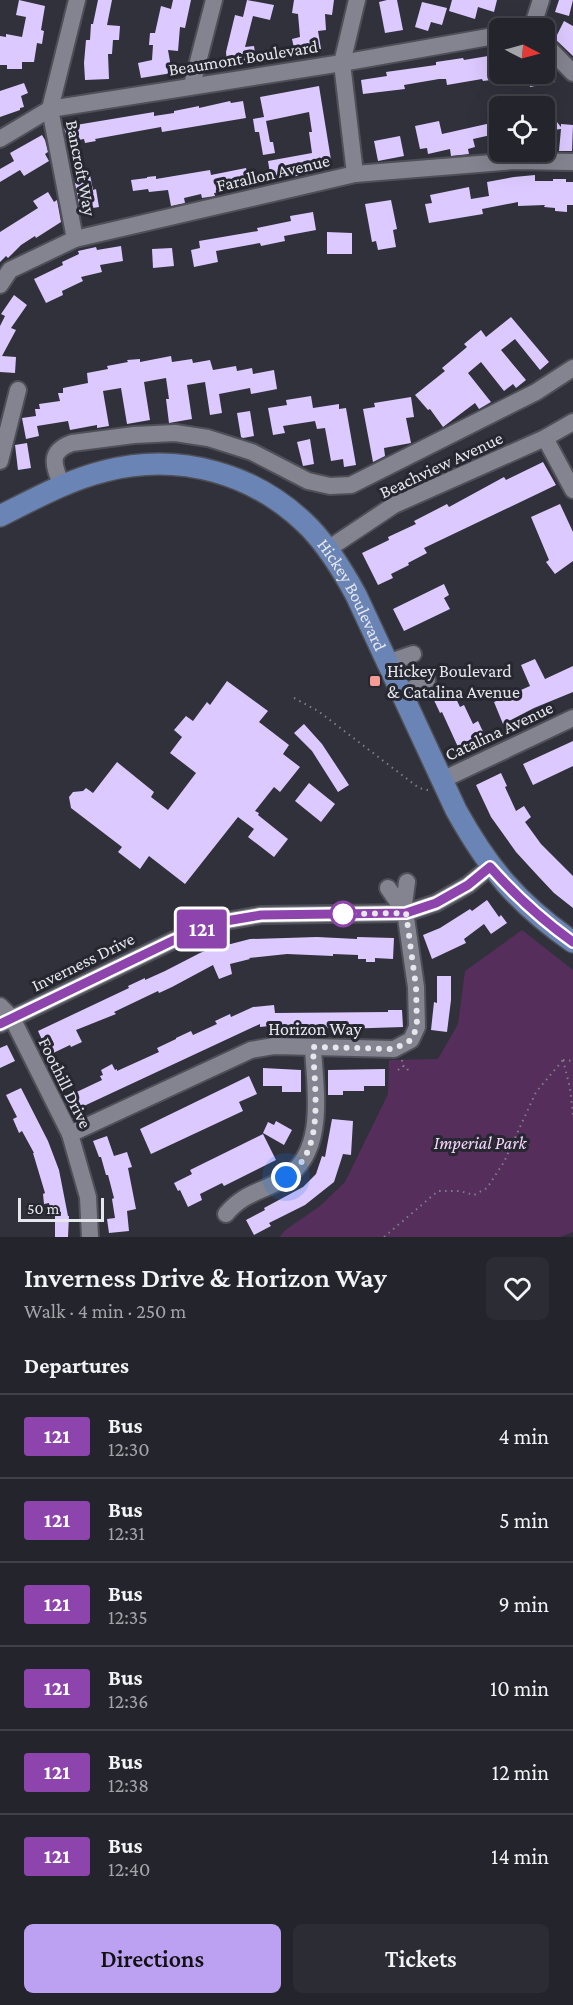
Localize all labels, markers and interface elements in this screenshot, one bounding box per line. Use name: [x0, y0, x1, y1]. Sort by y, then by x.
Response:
north arrow: [489, 18, 555, 84]
map controls: [489, 18, 555, 162]
street label: Beaumont Boulevard: [167, 36, 320, 80]
button: locate: [489, 96, 555, 162]
street label: Bancroft Way: [62, 118, 100, 218]
street label: Farallon Avenue: [214, 150, 332, 196]
street label: Beachview Avenue: [376, 428, 506, 502]
street label: Hickey Boulevard: [313, 535, 391, 655]
place label: Hickey Boulevard & Catalina Avenue: [387, 661, 520, 702]
marker: Hickey Boulevard & Catalina Avenue: [368, 674, 382, 688]
street label: Catalina Avenue: [442, 697, 556, 765]
unlabelled marker: [330, 901, 356, 927]
line badge: 121: [168, 910, 236, 948]
text: 121: [189, 917, 215, 941]
street label: Inverness Drive: [28, 928, 138, 995]
street label: Horizon Way: [268, 1019, 363, 1039]
street label: Foothill Drive: [34, 1034, 96, 1132]
park label: Imperial Park: [434, 1133, 527, 1153]
your location: [271, 1162, 301, 1192]
scale bar: [18, 1195, 104, 1222]
text: 50 m: [27, 1200, 59, 1217]
button: heart: [486, 1257, 549, 1320]
text: Inverness Drive & Horizon Way: [24, 1262, 387, 1293]
text: Walk · 4 min · 250 m: [24, 1300, 186, 1322]
text: Departures: [24, 1353, 129, 1378]
text: Bus: [108, 1413, 142, 1438]
text: 121: [44, 1424, 70, 1448]
text: 4 min: [498, 1424, 549, 1449]
text: 12:30: [108, 1438, 150, 1460]
text: Bus: [108, 1497, 142, 1522]
text: 121: [44, 1508, 70, 1532]
text: 5 min: [499, 1508, 549, 1533]
text: 12:31: [108, 1522, 145, 1544]
text: Bus: [108, 1581, 142, 1606]
text: 121: [44, 1592, 70, 1616]
text: 9 min: [498, 1592, 549, 1617]
text: 12:35: [108, 1606, 148, 1628]
text: Bus: [108, 1665, 142, 1690]
text: 121: [44, 1676, 70, 1700]
text: 10 min: [490, 1676, 549, 1701]
text: 12:36: [108, 1690, 148, 1712]
text: Bus: [108, 1749, 142, 1774]
text: 121: [44, 1760, 70, 1784]
text: 12 min: [492, 1760, 549, 1785]
text: 12:38: [108, 1774, 149, 1796]
text: Bus: [108, 1833, 142, 1858]
text: 121: [44, 1844, 70, 1868]
text: 14 min: [491, 1844, 549, 1869]
text: 12:40: [108, 1858, 150, 1880]
button: Directions: [24, 1924, 281, 1993]
button: Tickets: [293, 1924, 549, 1993]

